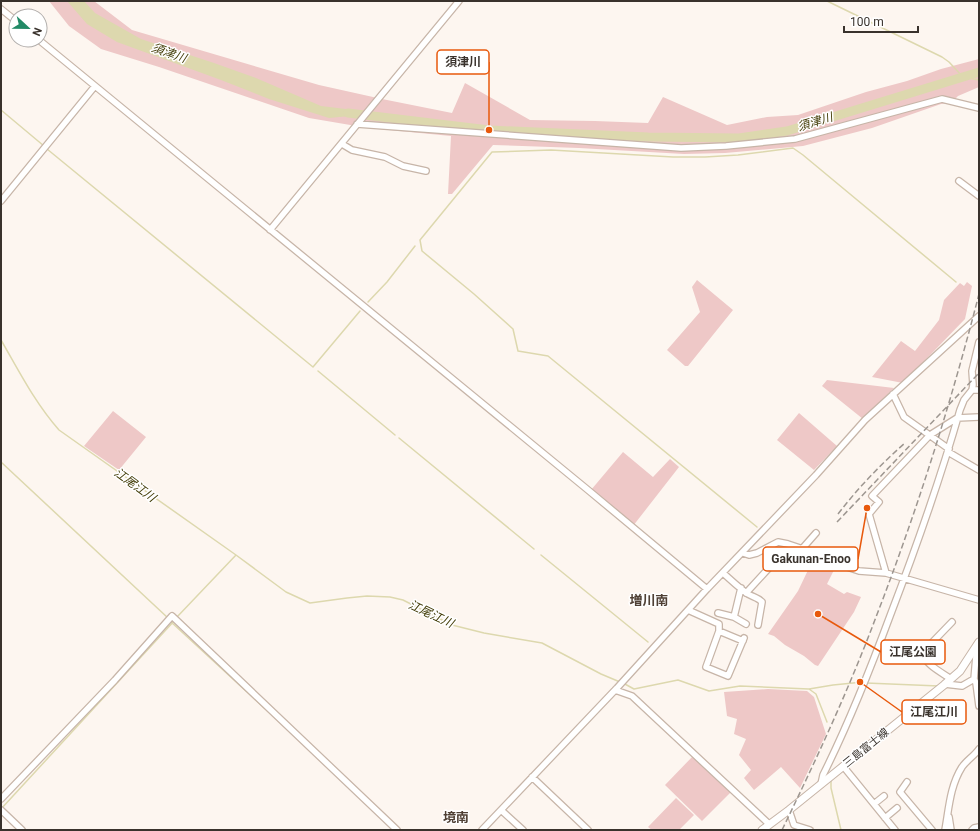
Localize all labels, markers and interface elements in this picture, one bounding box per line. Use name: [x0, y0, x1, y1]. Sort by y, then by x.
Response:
north arrow: [8, 8, 48, 48]
scale bar: [844, 8, 918, 34]
text: 100 m: [850, 15, 884, 29]
text: N: [29, 26, 44, 38]
water label: 須津川: [150, 41, 190, 66]
callout: 須津川: [437, 50, 489, 74]
text: 須津川: [445, 55, 481, 69]
water label: 須津川: [796, 109, 836, 134]
water label: 江尾江川: [111, 465, 160, 506]
callout: Gakunan-Enoo: [763, 547, 858, 571]
text: Gakunan-Enoo: [771, 552, 851, 566]
district label: 増川南: [629, 593, 669, 608]
water label: 江尾江川: [406, 598, 458, 631]
callout: 江尾公園: [881, 640, 945, 664]
text: 江尾公園: [889, 645, 937, 659]
callout: 江尾江川: [902, 700, 966, 724]
text: 江尾江川: [910, 705, 958, 719]
street label: 三島富士線: [841, 726, 891, 770]
district label: 境南: [443, 810, 469, 825]

